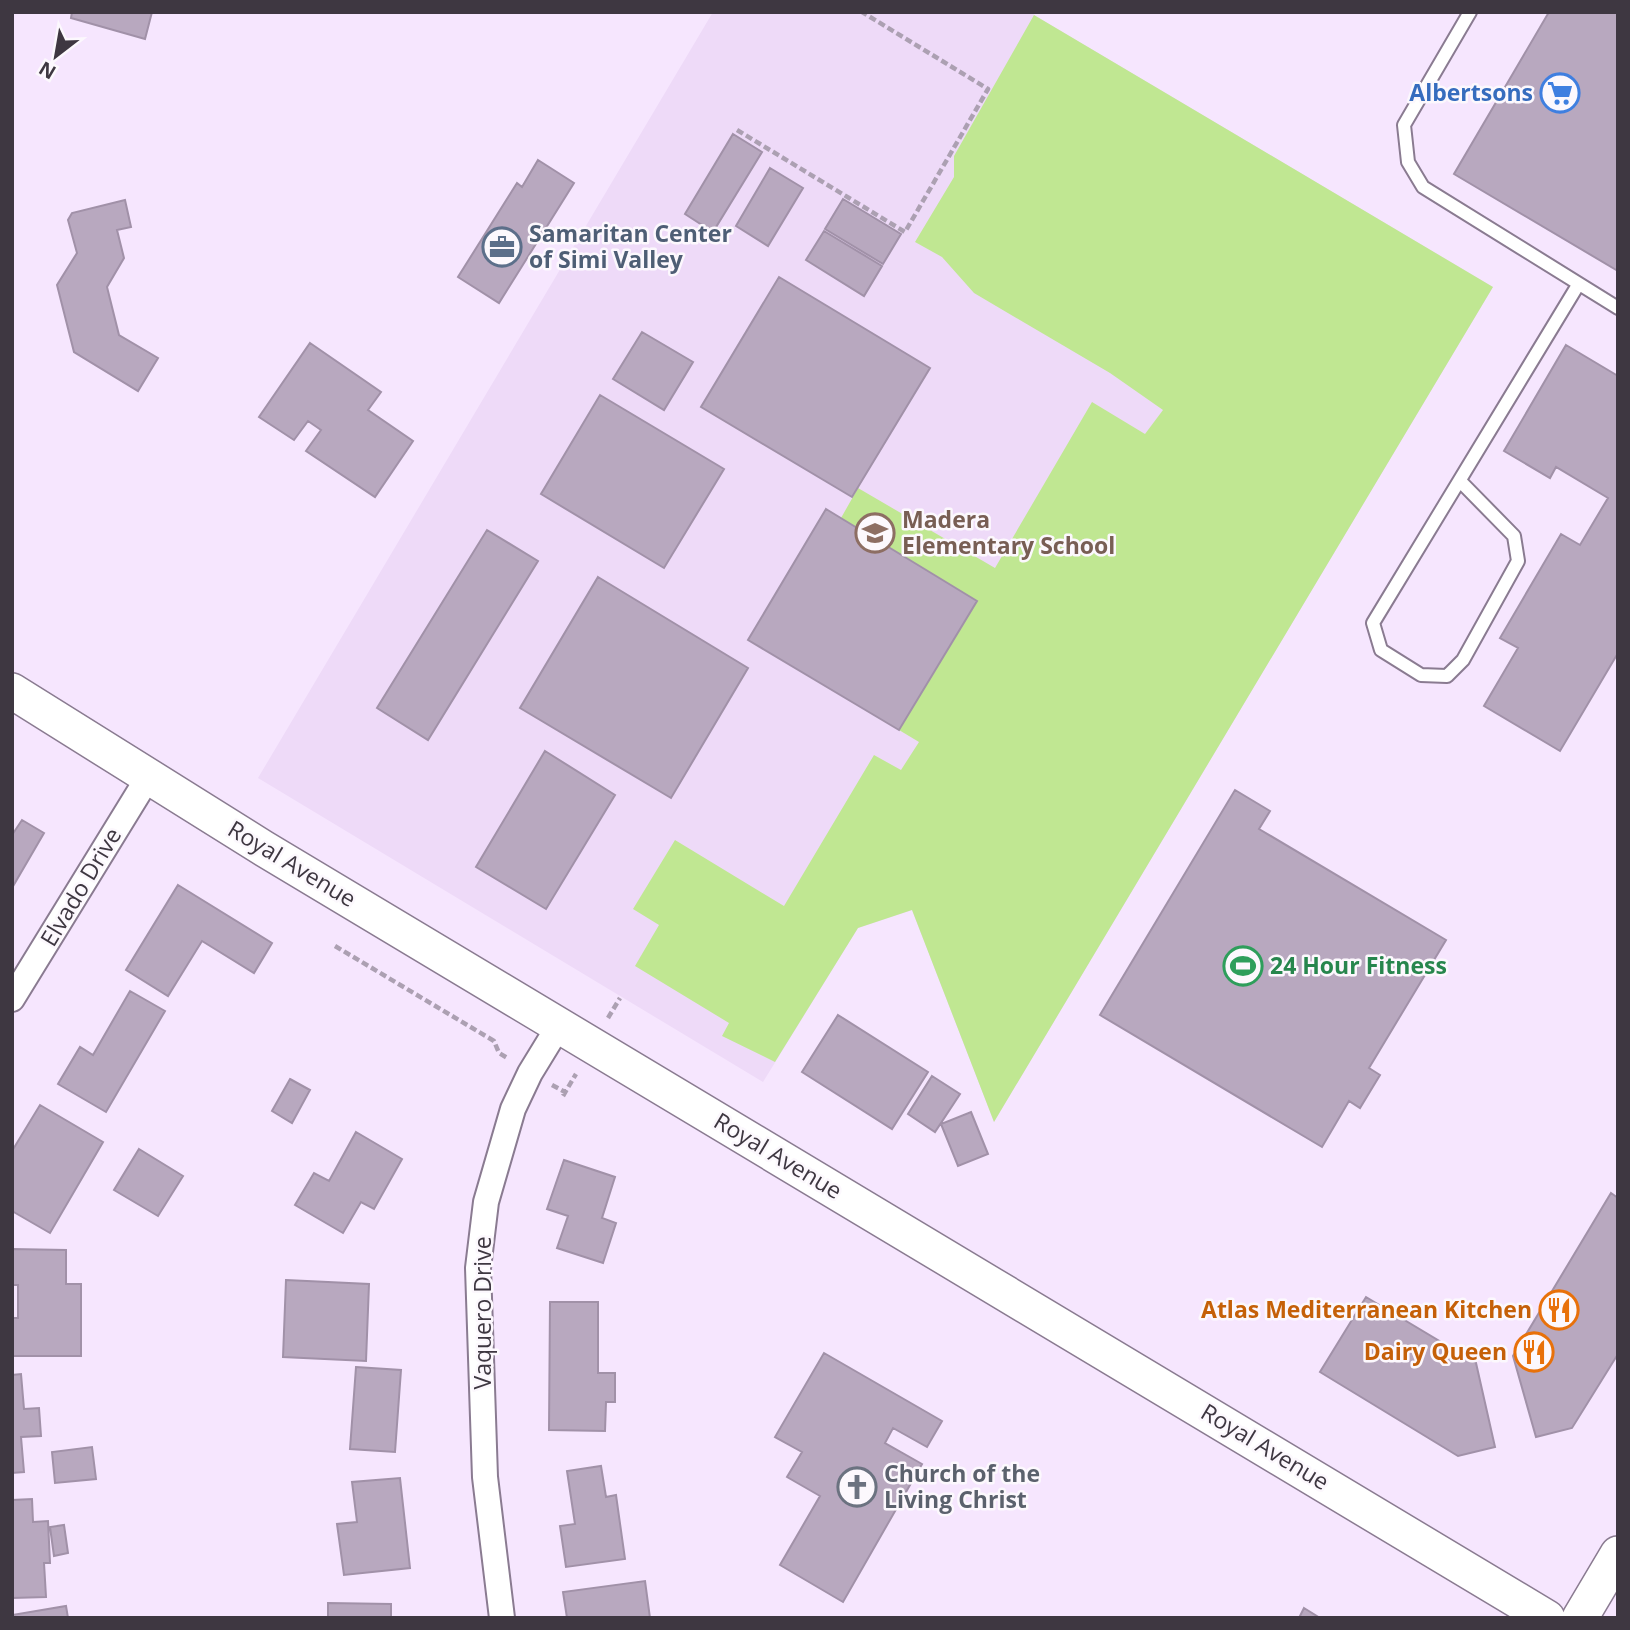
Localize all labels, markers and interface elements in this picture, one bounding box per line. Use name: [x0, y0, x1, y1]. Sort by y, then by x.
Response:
north arrow: [21, 21, 91, 91]
text: N: [34, 55, 61, 86]
supermarket icon: Albertsons: [1539, 72, 1581, 114]
place label: Albertsons: [1409, 76, 1533, 108]
place label: Samaritan Center of Simi Valley: [529, 217, 732, 275]
office icon: Samaritan Center of Simi Valley: [481, 226, 523, 268]
place label: Madera Elementary School: [902, 503, 1115, 561]
school or university icon: Madera Elementary School: [854, 512, 896, 554]
street label: Royal Avenue: [222, 812, 363, 914]
street label: Elvado Drive: [32, 821, 128, 952]
sports icon: 24 Hour Fitness: [1222, 945, 1264, 987]
place label: 24 Hour Fitness: [1270, 949, 1447, 981]
street label: Royal Avenue: [708, 1104, 849, 1206]
street label: Vaquero Drive: [466, 1236, 498, 1390]
restaurant icon: Atlas Mediterranean Kitchen: [1538, 1289, 1580, 1331]
place label: Atlas Mediterranean Kitchen: [1201, 1293, 1532, 1325]
restaurant icon: Dairy Queen: [1513, 1331, 1555, 1373]
place label: Dairy Queen: [1364, 1335, 1507, 1367]
street label: Royal Avenue: [1195, 1395, 1336, 1497]
place label: Church of the Living Christ: [884, 1457, 1040, 1515]
church icon: Church of the Living Christ: [836, 1466, 878, 1508]

